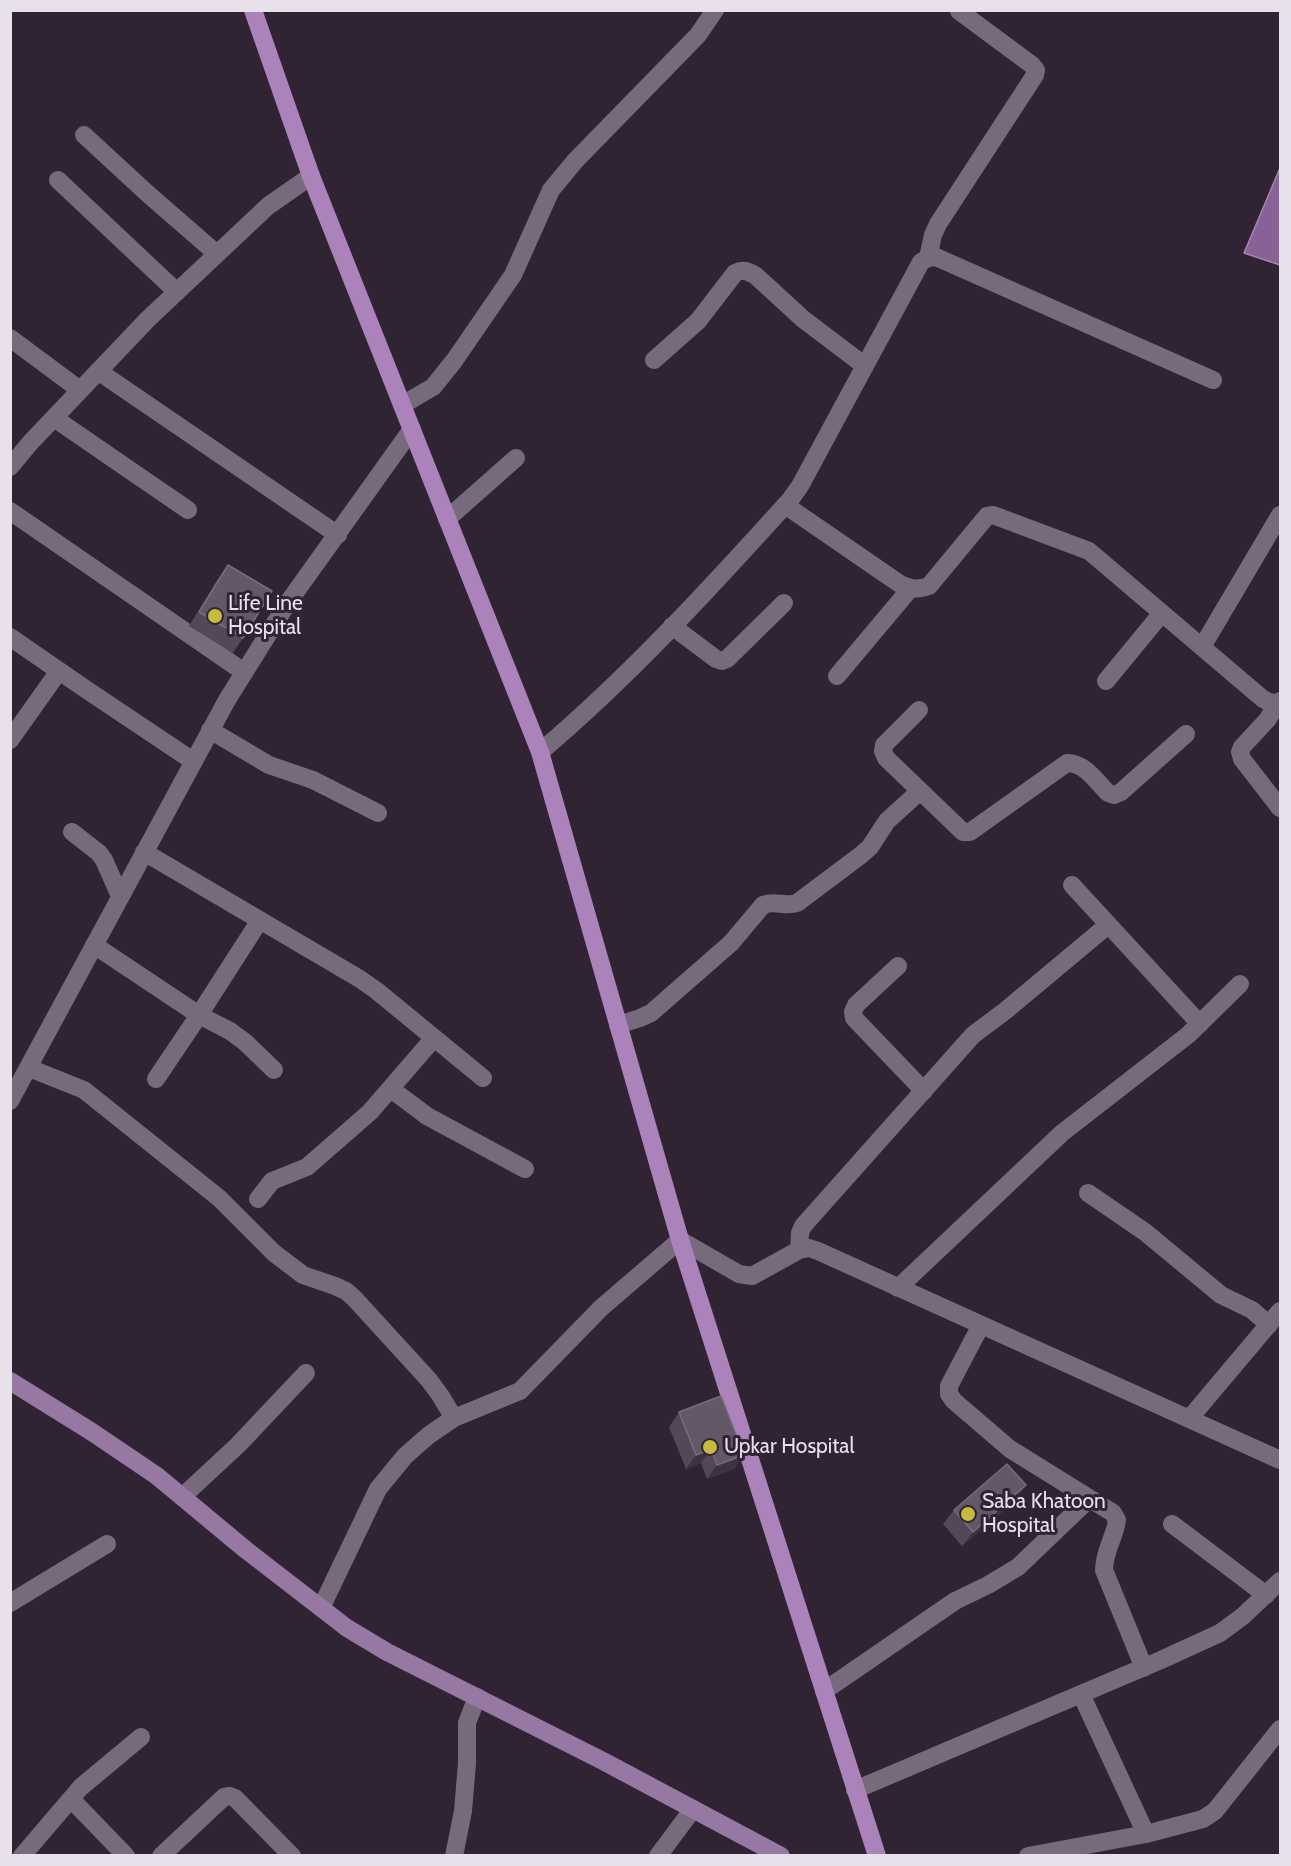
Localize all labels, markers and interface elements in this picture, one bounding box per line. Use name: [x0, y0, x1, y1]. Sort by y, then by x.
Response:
place label: Life Line Hospital: [228, 591, 303, 641]
marker: Life Line Hospital: [206, 607, 224, 625]
place label: Upkar Hospital: [724, 1434, 854, 1460]
marker: Upkar Hospital: [701, 1438, 719, 1456]
place label: Saba Khatoon Hospital: [982, 1489, 1106, 1539]
marker: Saba Khatoon Hospital: [959, 1505, 977, 1523]

